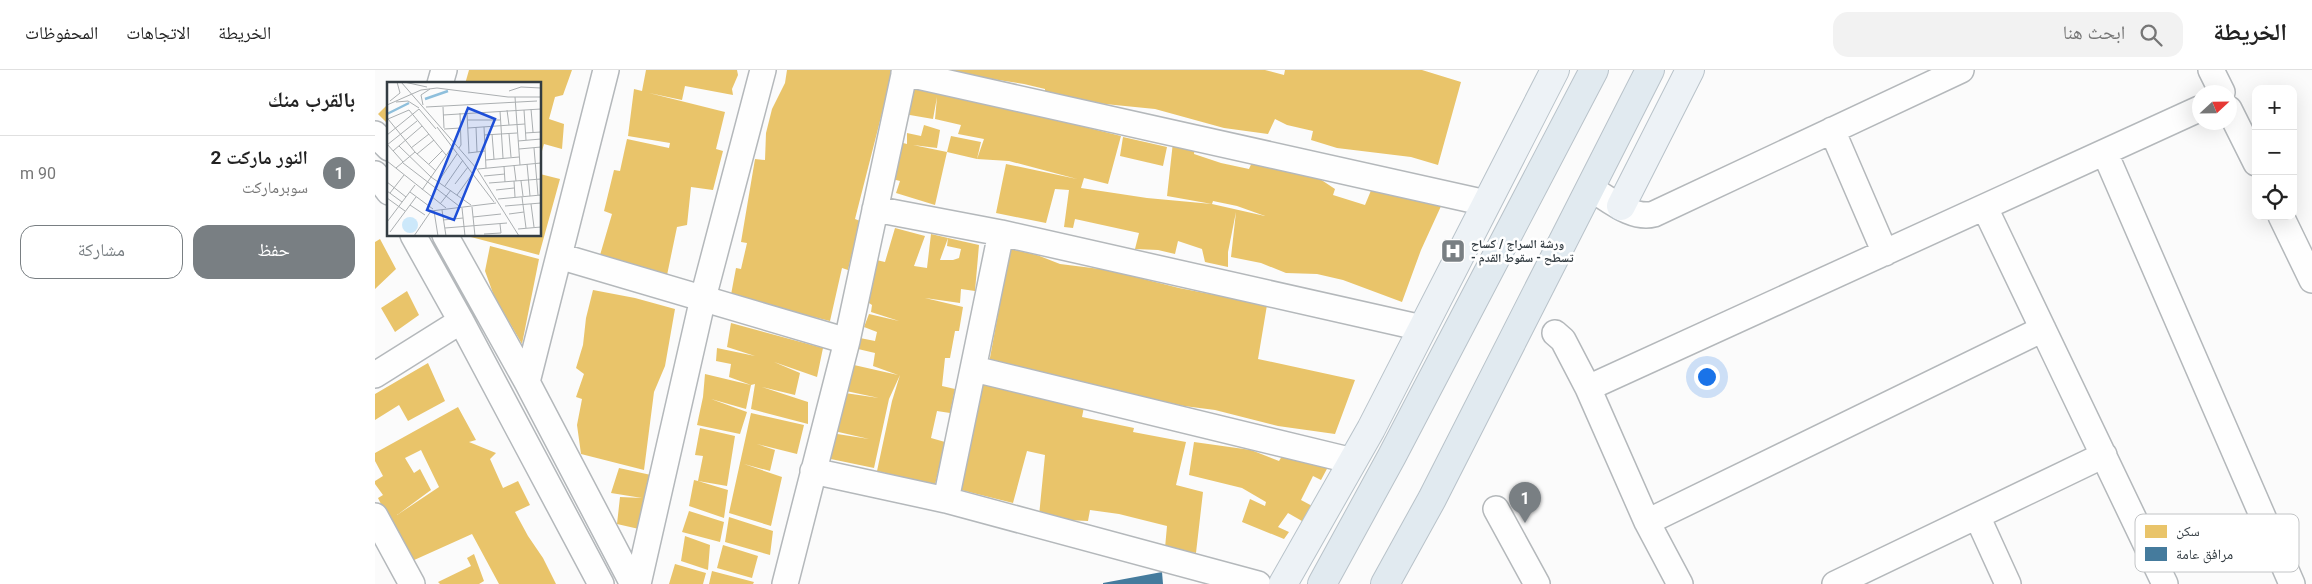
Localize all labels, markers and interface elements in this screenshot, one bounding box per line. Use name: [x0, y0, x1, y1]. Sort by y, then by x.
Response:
search box: [1833, 12, 2183, 57]
text: الخريطة: [2213, 18, 2287, 46]
text: ابحث هنا: [2063, 21, 2125, 44]
icon: search: [2137, 21, 2165, 49]
text: المحفوظات: [25, 22, 98, 43]
text: الاتجاهات: [126, 22, 190, 43]
text: الخريطة: [218, 22, 271, 43]
inset map: [387, 82, 541, 236]
north arrow: [2192, 85, 2237, 130]
map controls: [2252, 85, 2297, 220]
button: +: [2252, 85, 2297, 130]
text: بالقرب منك: [268, 88, 355, 112]
button: −: [2252, 130, 2297, 175]
text: النور ماركت 2: [211, 146, 308, 169]
text: 90 m: [20, 164, 56, 183]
text: 1: [334, 164, 344, 183]
button: locate: [2252, 175, 2297, 220]
text: سوبرماركت: [242, 178, 308, 197]
button: مشاركة: [20, 225, 183, 279]
button: حفظ: [193, 225, 355, 279]
place label: ورشة السراج / كساح - تسطح - سقوط القدم: [1471, 237, 1574, 266]
hospital icon: ورشة السراج / كساح - تسطح - سقوط القدم: [1440, 238, 1466, 264]
your location: [1694, 364, 1720, 390]
pin: 1: [1509, 482, 1541, 523]
legend: [2135, 514, 2299, 572]
text: سكن: [2176, 523, 2200, 540]
text: مرافق عامة: [2176, 546, 2233, 564]

